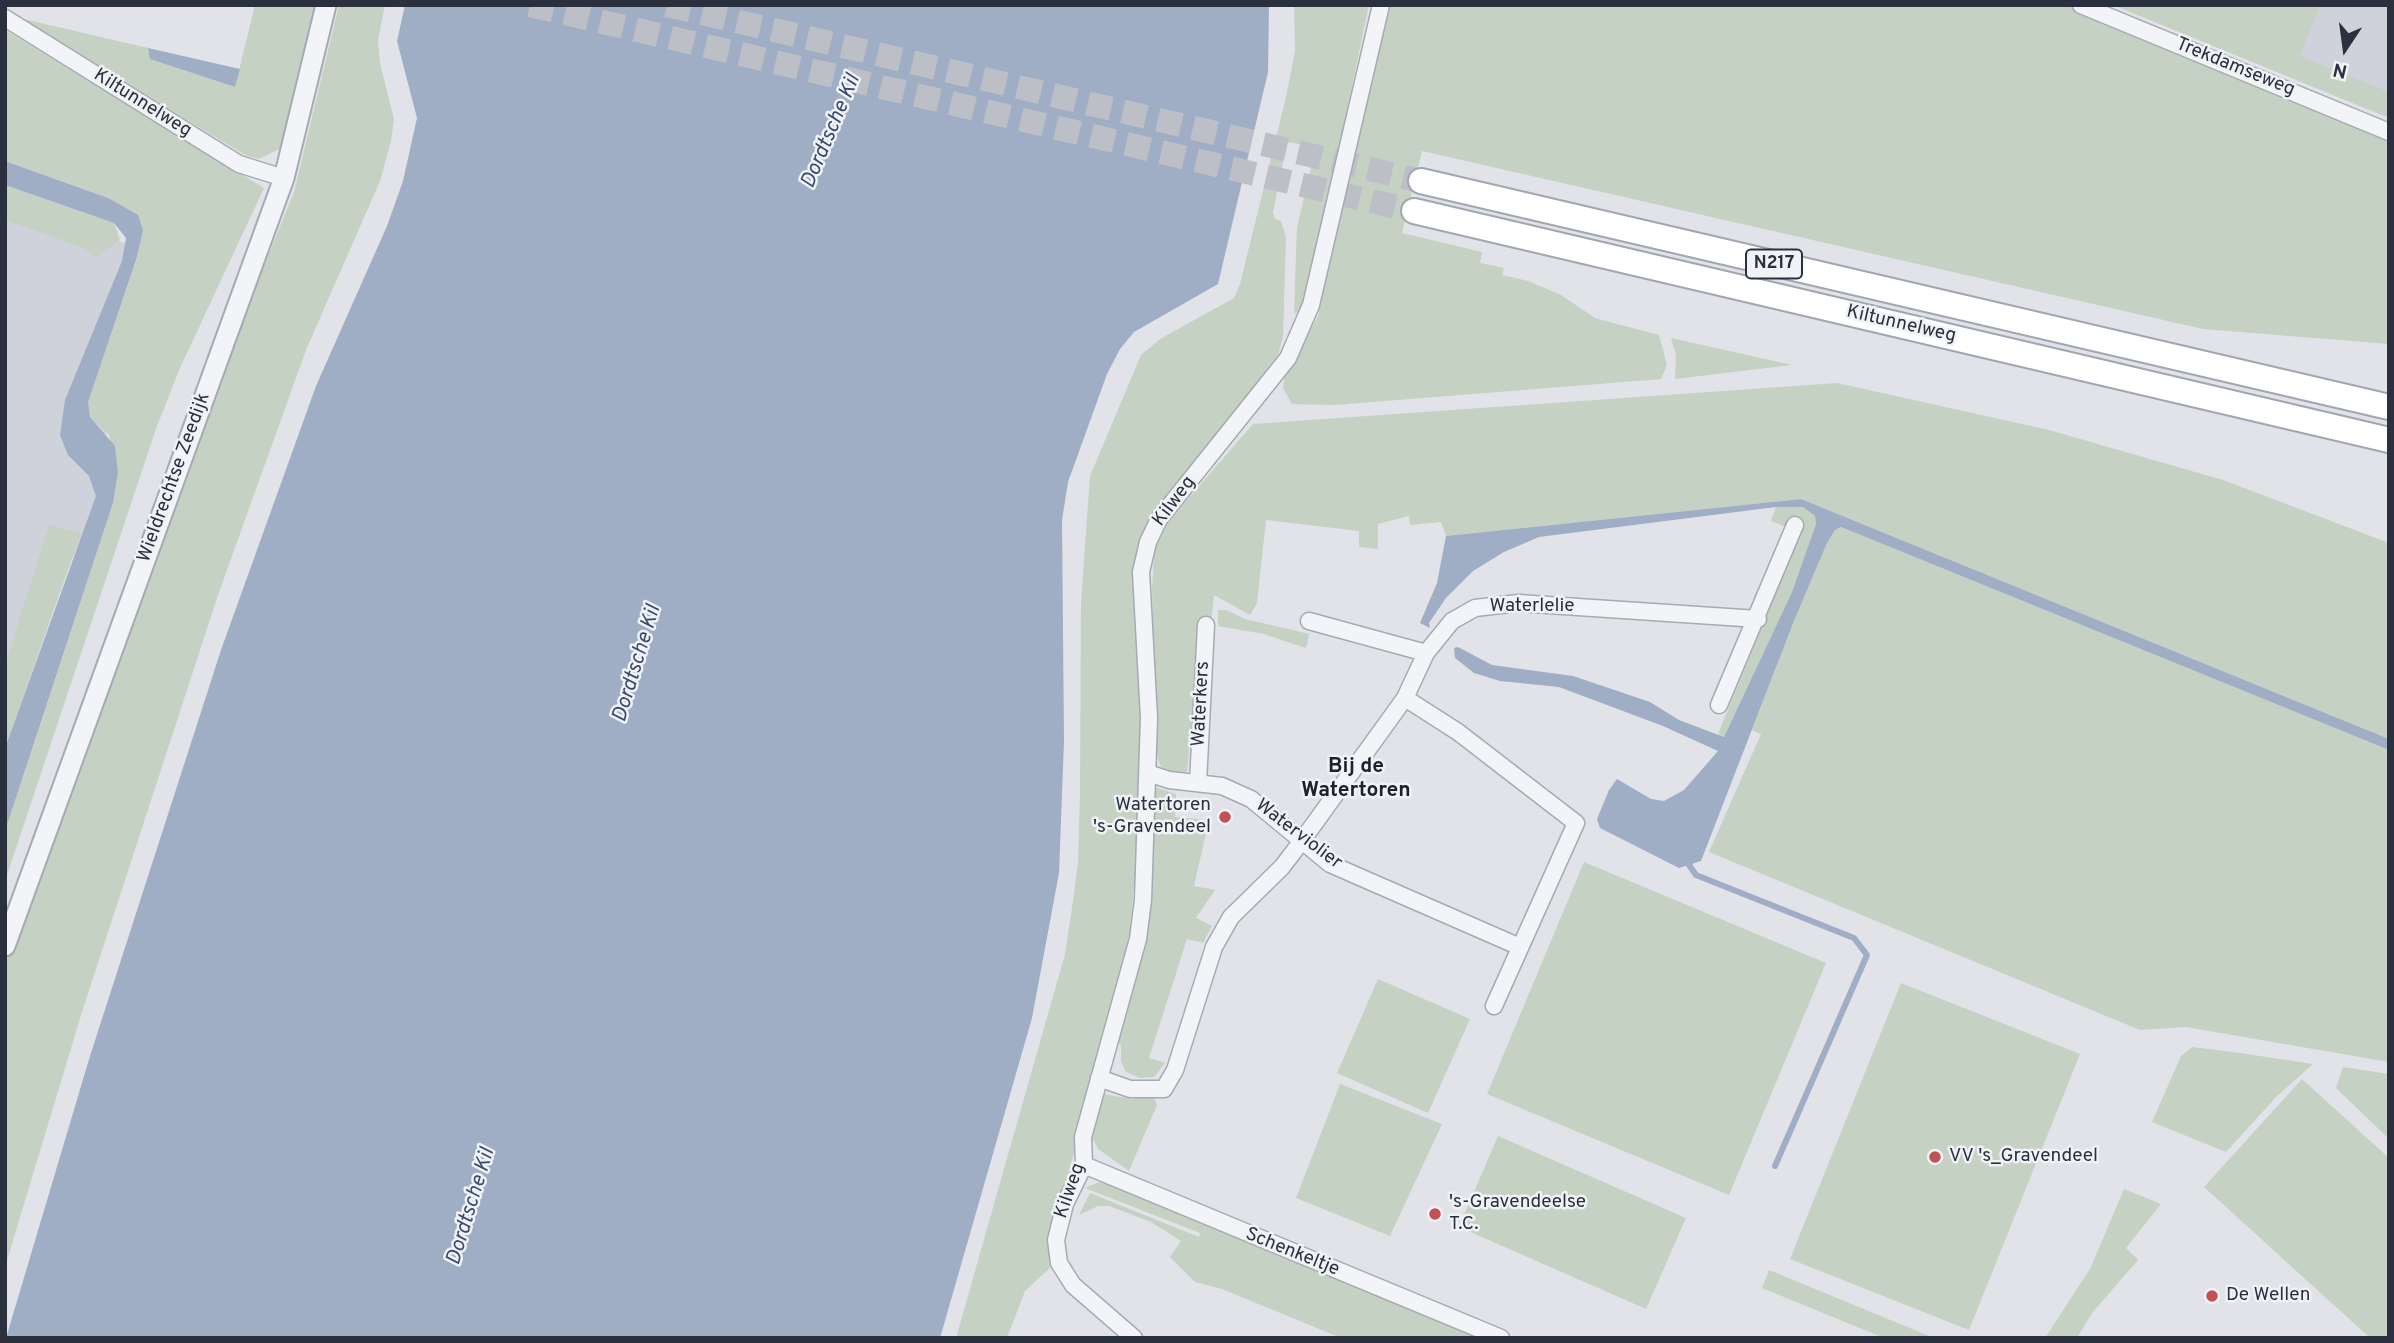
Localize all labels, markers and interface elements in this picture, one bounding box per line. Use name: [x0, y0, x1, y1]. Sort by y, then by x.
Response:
north arrow: [2310, 14, 2380, 84]
street label: Trekdamseweg: [2172, 34, 2298, 102]
text: N: [2331, 56, 2350, 83]
street label: Kiltunnelweg: [89, 65, 195, 143]
water label: Dordtsche Kil: [797, 71, 867, 193]
road number: N217: [1746, 250, 1802, 278]
street label: Kiltunnelweg: [1844, 301, 1958, 349]
street label: Wieldrechtse Zeedijk: [134, 390, 216, 566]
street label: Kilweg: [1149, 472, 1201, 532]
street label: Waterlelie: [1489, 596, 1575, 618]
water label: Dordtsche Kil: [608, 602, 668, 726]
street label: Waterkers: [1188, 660, 1216, 748]
district label: Bij de Watertoren: [1301, 755, 1411, 805]
place label: Watertoren 's-Gravendeel: [1093, 795, 1211, 839]
street label: Waterviolier: [1250, 795, 1346, 875]
marker: Watertoren 's-Gravendeel: [1217, 809, 1233, 825]
water label: Dordtsche Kil: [442, 1145, 502, 1269]
place label: VV 's_Gravendeel: [1949, 1146, 2098, 1168]
marker: VV 's_Gravendeel: [1927, 1149, 1943, 1165]
street label: Kilweg: [1051, 1160, 1091, 1222]
place label: 's-Gravendeelse T.C.: [1449, 1192, 1586, 1236]
marker: 's-Gravendeelse T.C.: [1427, 1206, 1443, 1222]
street label: Schenkeltje: [1242, 1224, 1342, 1282]
place label: De Wellen: [2226, 1285, 2310, 1307]
marker: De Wellen: [2204, 1288, 2220, 1304]

